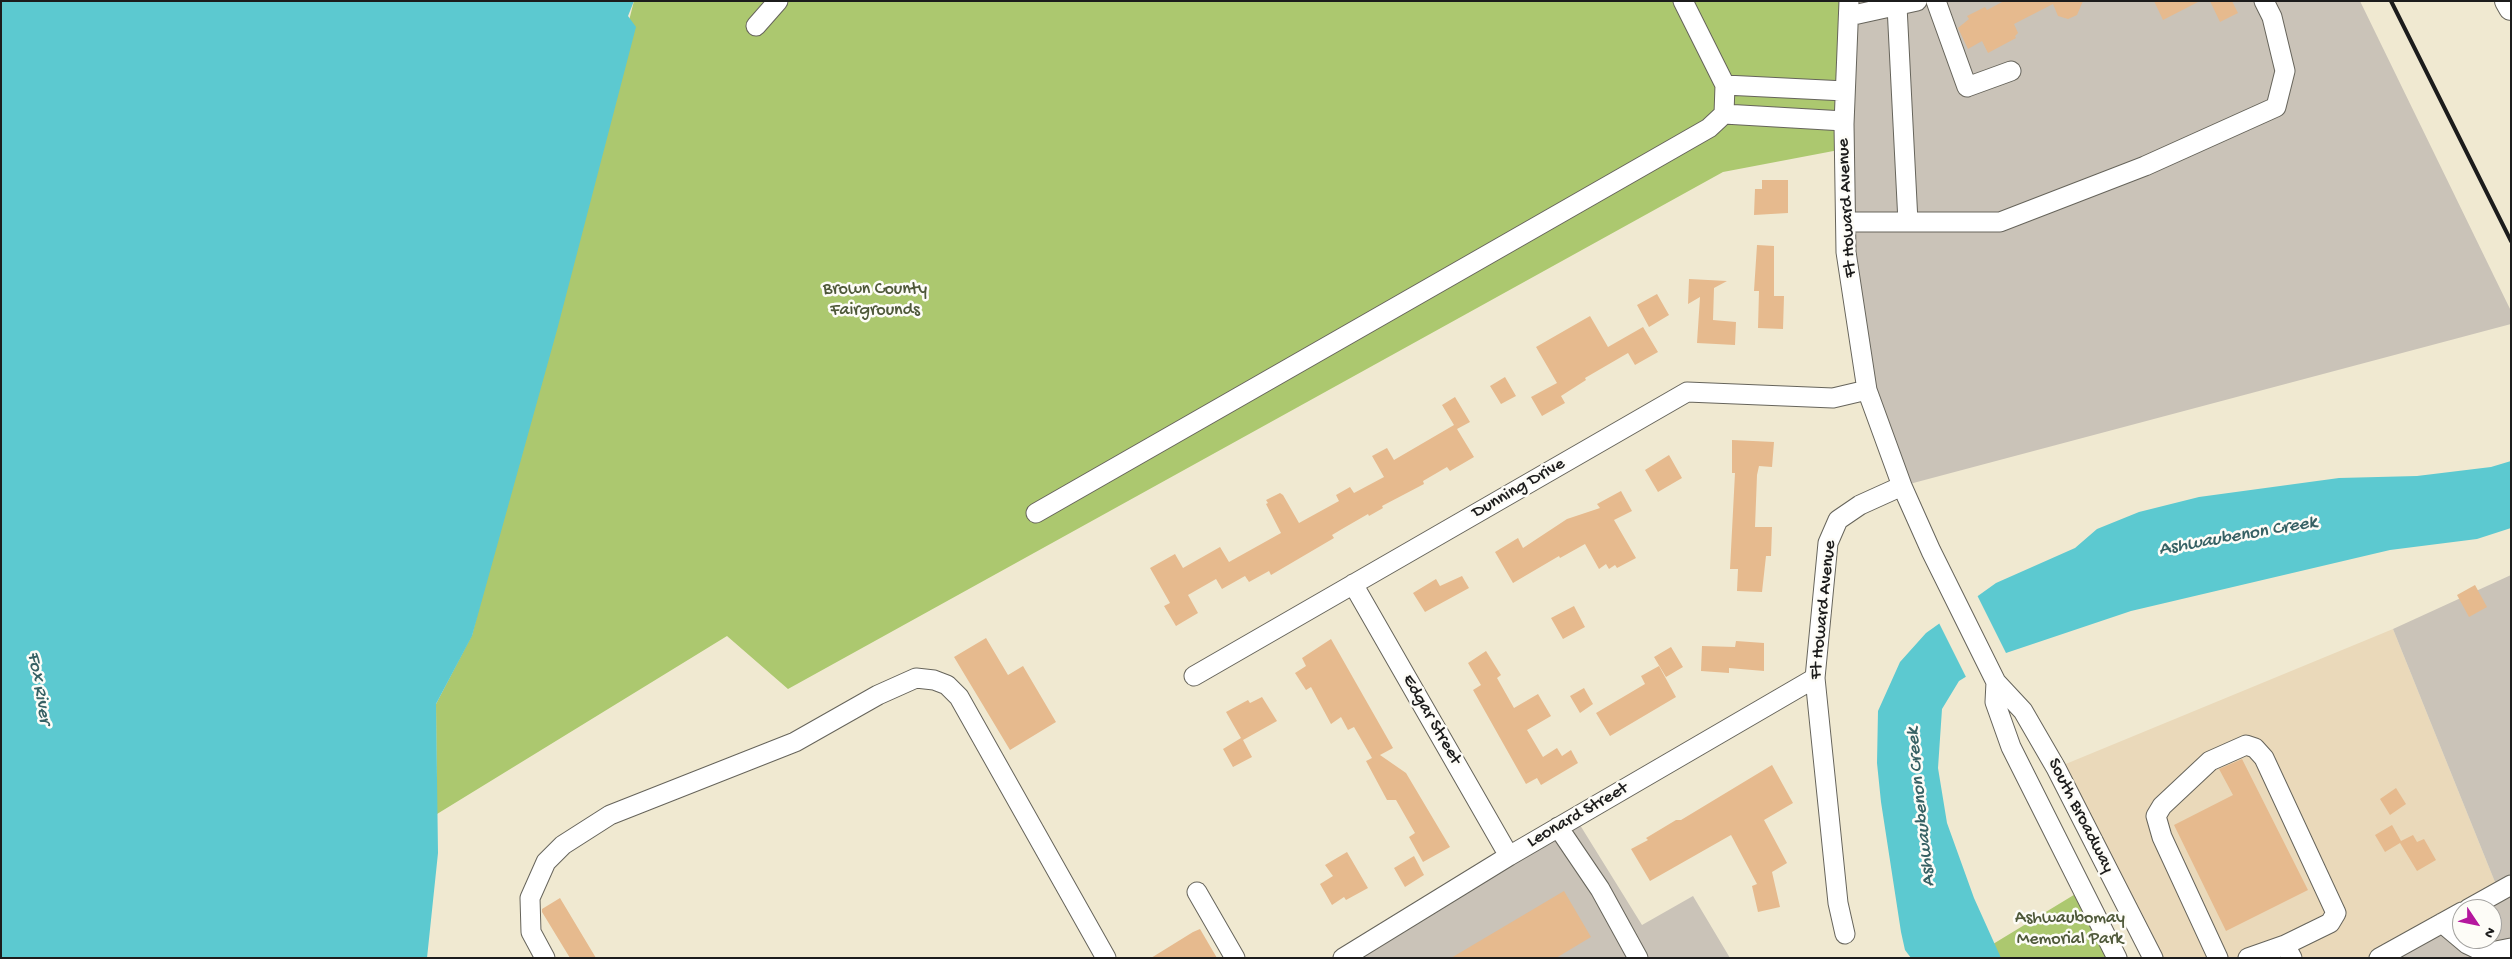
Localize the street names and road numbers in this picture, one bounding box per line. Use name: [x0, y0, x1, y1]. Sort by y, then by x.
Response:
street label: Ft Howard Avenue: [1834, 138, 1862, 278]
street label: Dunning Drive: [1469, 454, 1569, 524]
street label: Ft Howard Avenue: [1806, 539, 1842, 681]
street label: Edgar Street: [1396, 671, 1466, 769]
street label: South Broadway: [2042, 755, 2118, 877]
street label: Leonard Street: [1524, 778, 1632, 854]

